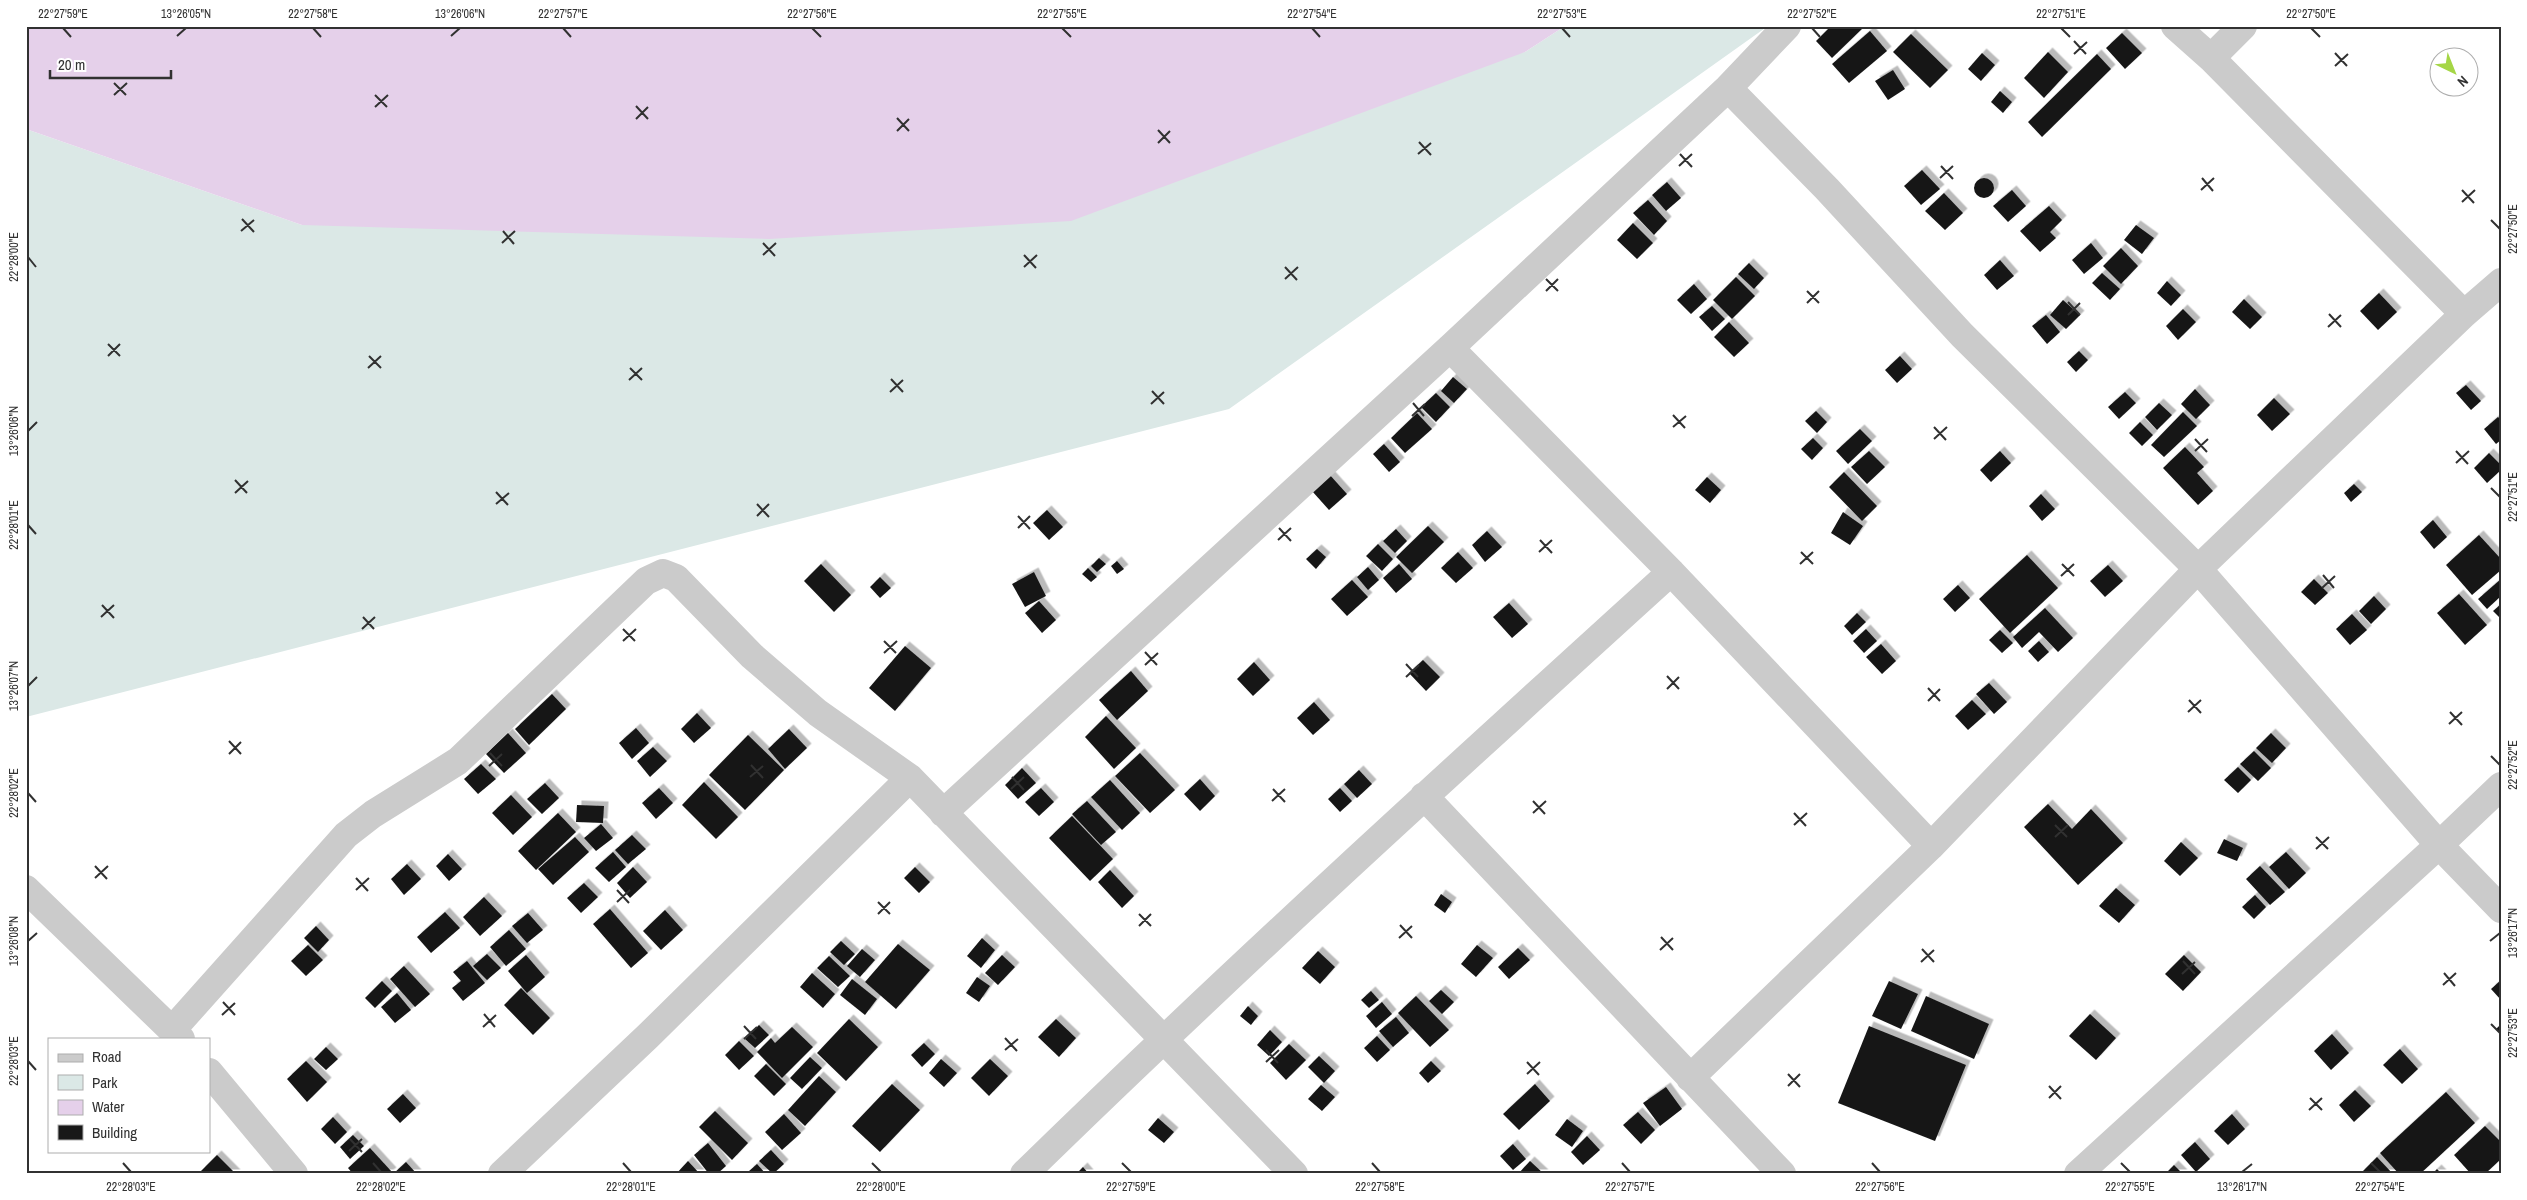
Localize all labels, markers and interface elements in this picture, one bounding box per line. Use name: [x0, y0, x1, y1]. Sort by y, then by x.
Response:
text: 22°27'59"E: [38, 6, 88, 22]
text: 13°26'05"N: [161, 6, 211, 22]
text: 22°27'58"E: [288, 6, 338, 22]
text: 13°26'06"N: [435, 6, 485, 22]
text: 22°27'57"E: [538, 6, 588, 22]
text: 22°27'56"E: [787, 6, 837, 22]
text: 22°27'55"E: [1037, 6, 1087, 22]
text: 22°27'54"E: [1287, 6, 1337, 22]
text: 22°27'53"E: [1537, 6, 1587, 22]
text: 22°27'52"E: [1787, 6, 1837, 22]
text: 22°27'51"E: [2036, 6, 2086, 22]
text: 22°27'50"E: [2286, 6, 2336, 22]
scale bar: [50, 48, 171, 80]
north arrow: [2430, 48, 2480, 98]
text: 20 m: [58, 54, 85, 75]
text: N: [2454, 72, 2472, 91]
text: 22°27'50"E: [2505, 204, 2521, 254]
text: 22°28'00"E: [6, 232, 22, 282]
text: 13°26'06"N: [6, 406, 22, 456]
text: 22°27'51"E: [2505, 472, 2521, 522]
text: 22°28'01"E: [6, 500, 22, 550]
text: 13°26'07"N: [6, 661, 22, 711]
text: 22°27'52"E: [2505, 740, 2521, 790]
text: 22°28'02"E: [6, 768, 22, 818]
text: 13°26'17"N: [2505, 908, 2521, 958]
text: 13°26'08"N: [6, 916, 22, 966]
text: 22°27'53"E: [2505, 1008, 2521, 1058]
text: 22°28'03"E: [6, 1036, 22, 1086]
legend: [48, 1038, 210, 1152]
text: Road: [92, 1046, 121, 1067]
text: Park: [92, 1072, 118, 1093]
text: Water: [92, 1096, 124, 1117]
text: Building: [92, 1122, 137, 1143]
text: 22°28'03"E: [106, 1179, 156, 1195]
text: 22°28'02"E: [356, 1179, 406, 1195]
text: 22°28'01"E: [606, 1179, 656, 1195]
text: 22°28'00"E: [856, 1179, 906, 1195]
text: 22°27'59"E: [1106, 1179, 1156, 1195]
text: 22°27'58"E: [1355, 1179, 1405, 1195]
text: 22°27'57"E: [1605, 1179, 1655, 1195]
text: 22°27'56"E: [1855, 1179, 1905, 1195]
text: 22°27'55"E: [2105, 1179, 2155, 1195]
text: 13°26'17"N: [2217, 1179, 2267, 1195]
text: 22°27'54"E: [2355, 1179, 2405, 1195]

